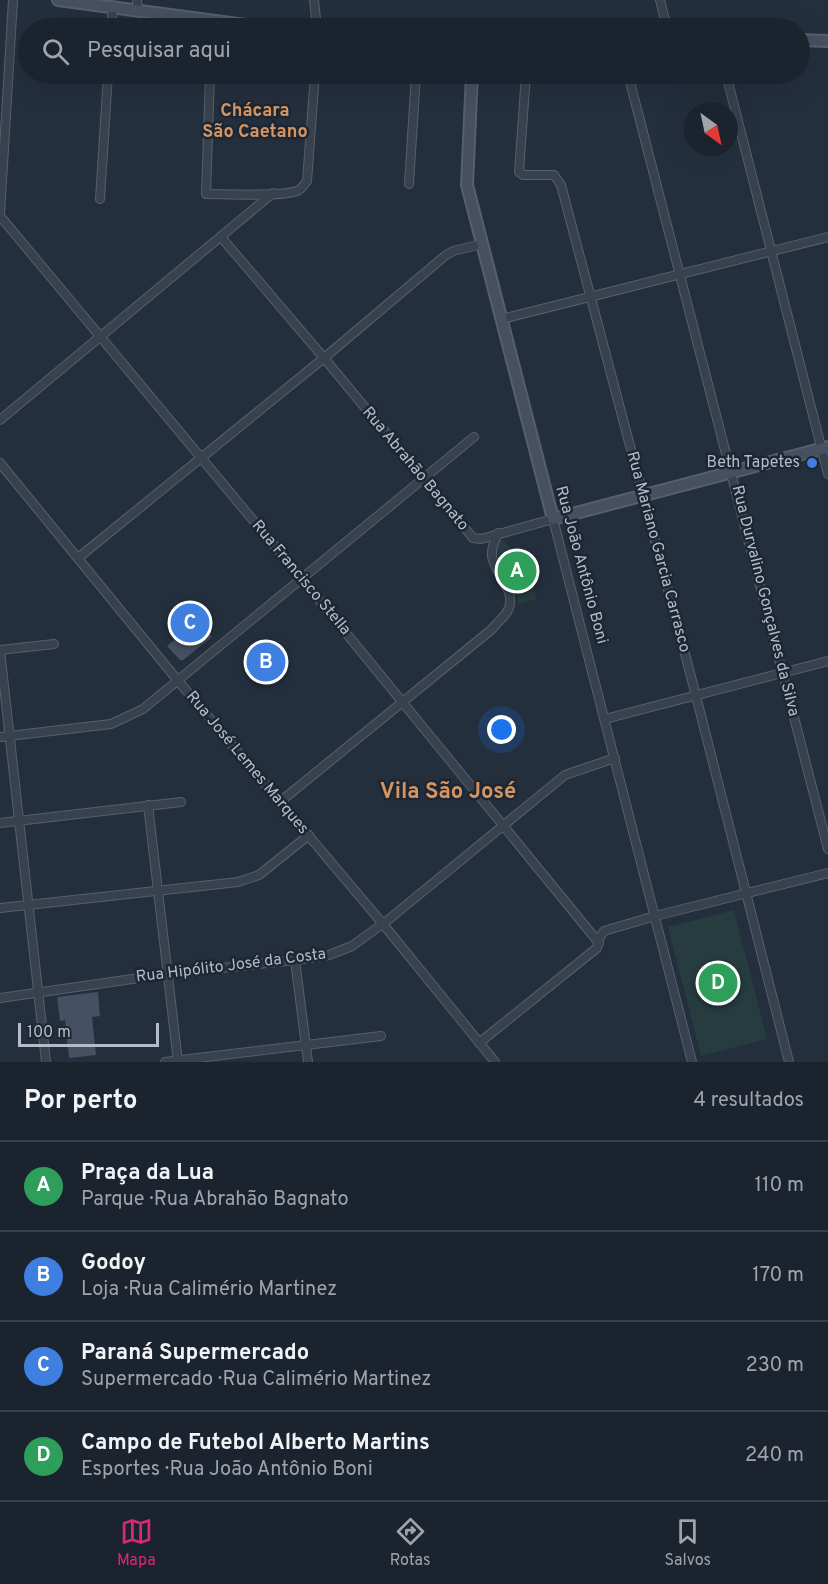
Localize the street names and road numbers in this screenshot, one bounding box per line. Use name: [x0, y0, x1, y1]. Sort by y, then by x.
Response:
street label: Rua Abrahão Bagnato: [357, 403, 473, 535]
street label: Rua Mariano Garcia Carrasco: [622, 449, 694, 655]
street label: Rua Durvalino Gonçalves da Silva: [727, 483, 803, 719]
street label: Rua João Antônio Boni: [550, 484, 612, 646]
street label: Rua Francisco Stella: [247, 516, 355, 640]
street label: Rua José Lemes Marques: [181, 687, 313, 839]
street label: Rua Hipólito José da Costa: [135, 944, 327, 988]

